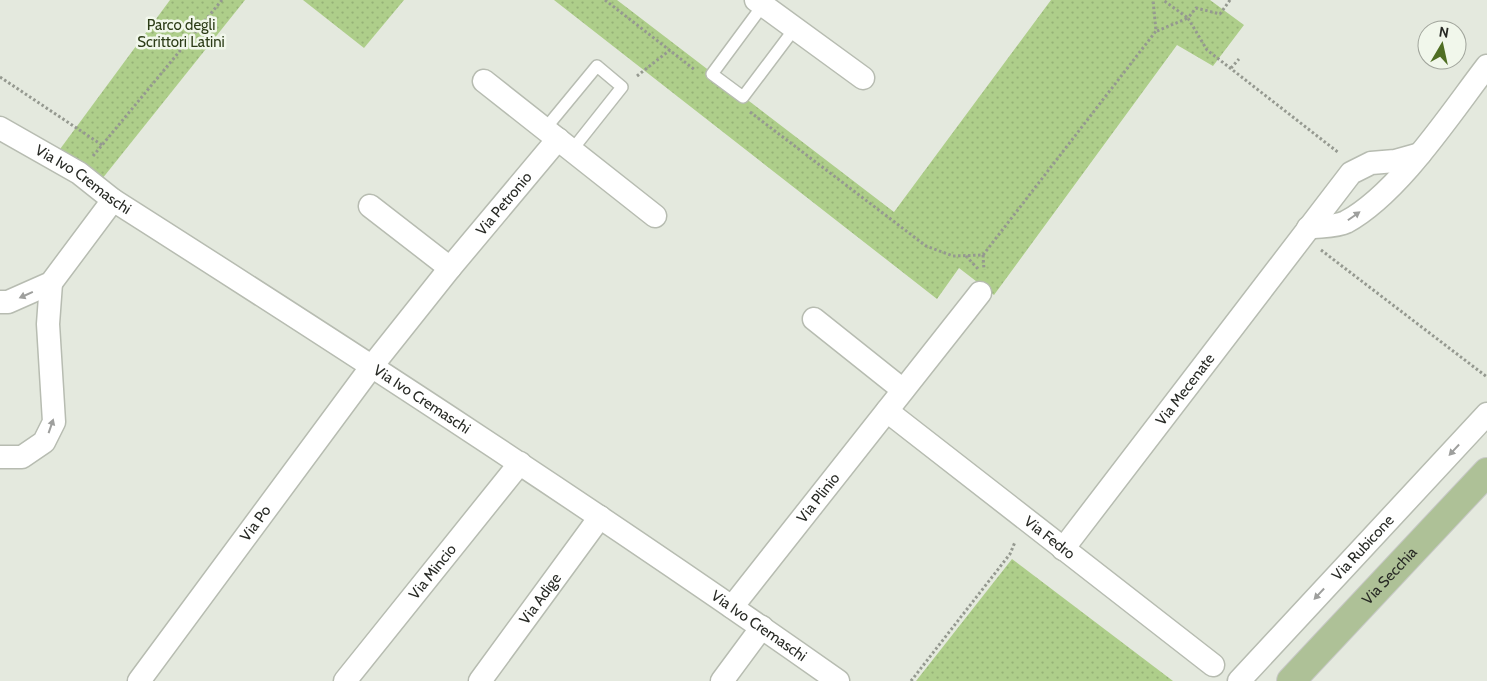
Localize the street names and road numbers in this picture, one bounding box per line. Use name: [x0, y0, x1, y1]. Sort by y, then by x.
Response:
street label: Via Ivo Cremaschi: [32, 141, 135, 218]
street label: Via Petronio: [472, 168, 536, 239]
street label: Via Mecenate: [1152, 350, 1219, 429]
street label: Via Ivo Cremaschi: [370, 361, 474, 438]
street label: Via Plinio: [793, 469, 843, 527]
street label: Via Po: [236, 502, 275, 545]
street label: Via Rubicone: [1328, 511, 1398, 584]
street label: Via Fedro: [1020, 512, 1079, 563]
street label: Via Mincio: [405, 541, 460, 603]
street label: Via Secchia: [1358, 543, 1421, 608]
street label: Via Adige: [515, 569, 565, 628]
street label: Via Ivo Cremaschi: [708, 586, 810, 665]

